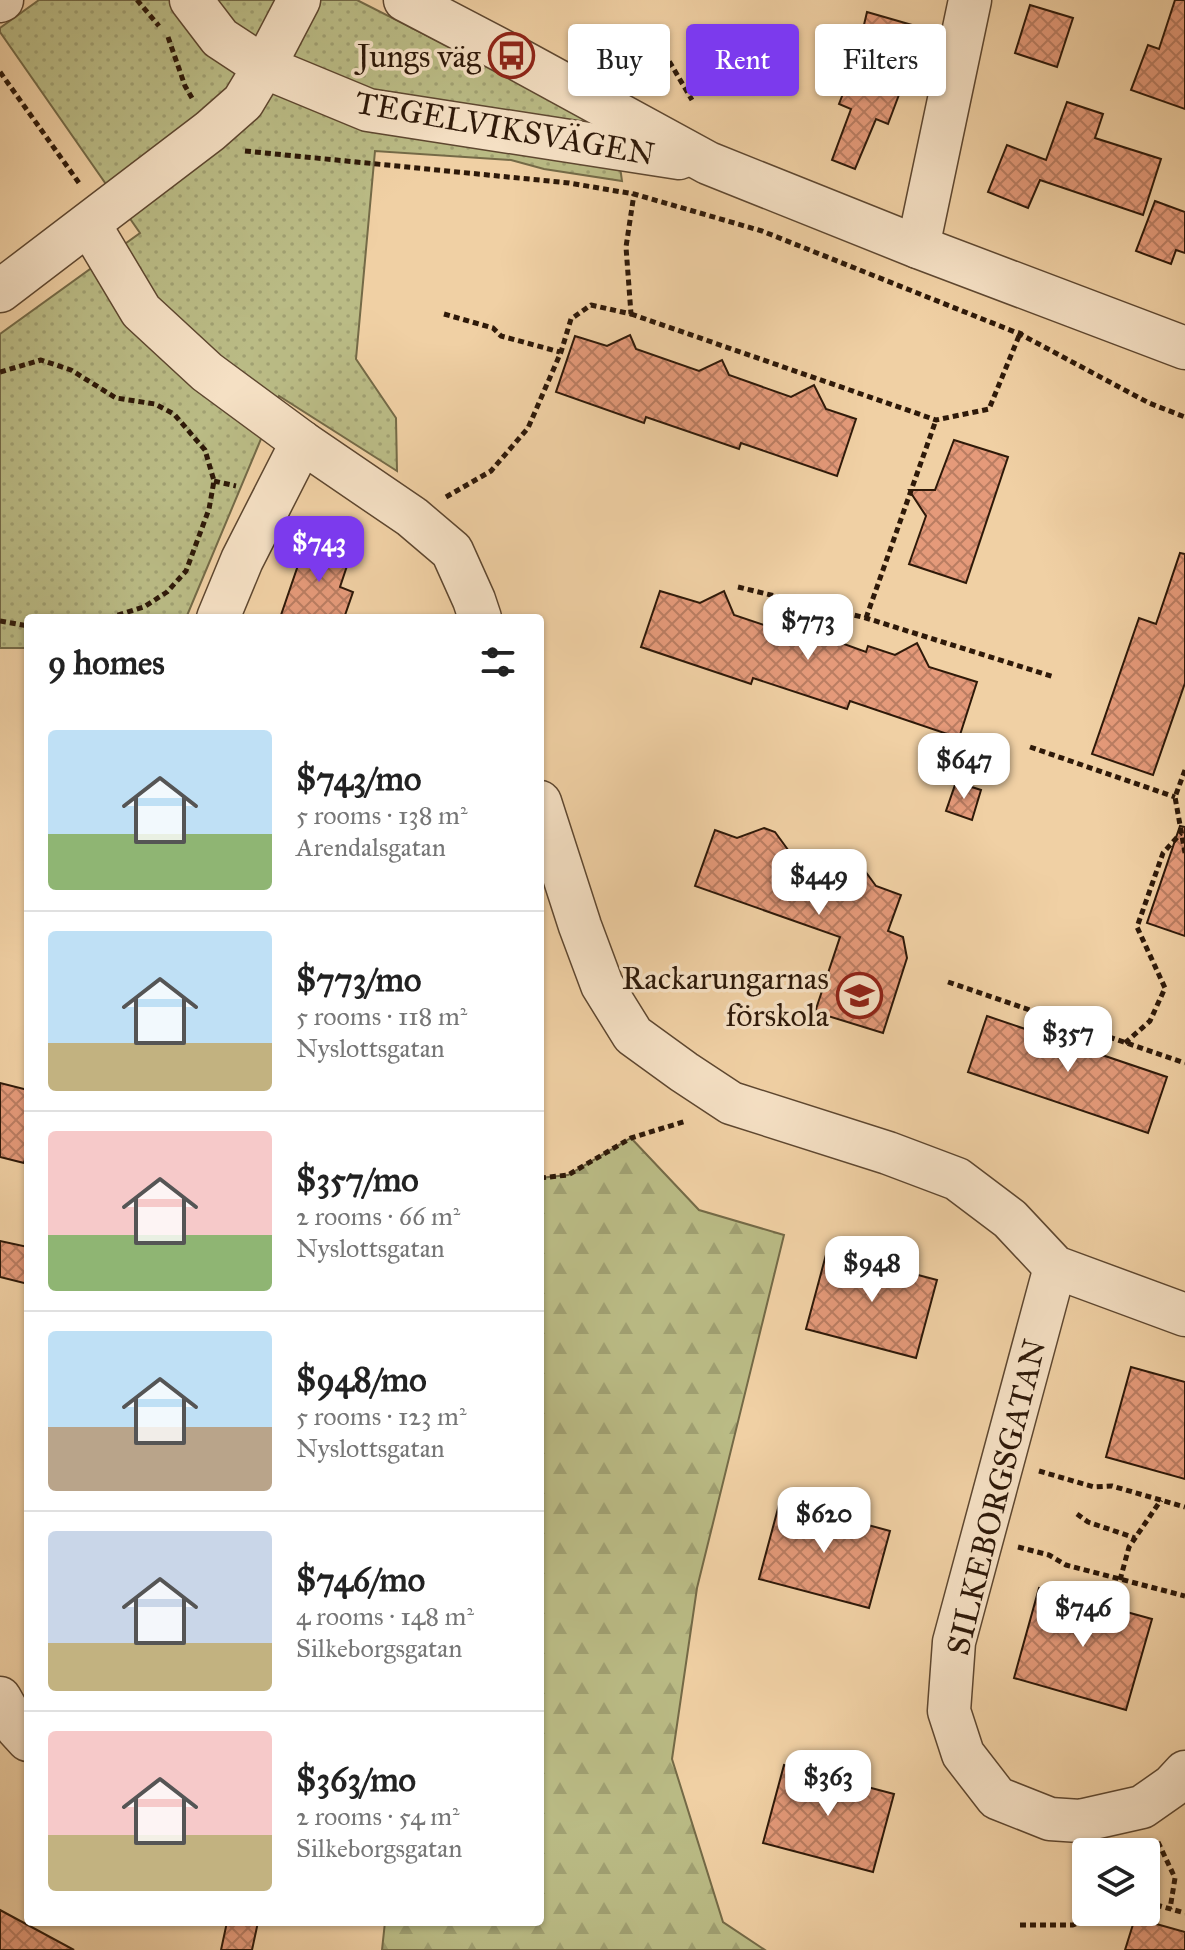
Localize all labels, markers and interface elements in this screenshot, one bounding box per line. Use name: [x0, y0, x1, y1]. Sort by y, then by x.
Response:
chip: Buy: [568, 24, 670, 96]
chip: Rent: [686, 24, 799, 96]
chip: Filters: [815, 24, 946, 96]
bus stop icon: Jungs väg: [488, 32, 536, 80]
place label: Jungs väg: [354, 37, 482, 76]
street label: TEGELVIKSVÄGEN: [352, 83, 658, 174]
pin: $743: [272, 516, 366, 584]
text: $743: [292, 526, 346, 558]
pin: $773: [761, 594, 855, 662]
text: $773: [781, 604, 835, 636]
icon: filters: [476, 640, 520, 684]
text: 9 homes: [48, 642, 165, 683]
pin: $647: [917, 733, 1011, 801]
text: $647: [936, 743, 992, 775]
text: $743/mo: [296, 758, 421, 799]
icon: home: [112, 762, 208, 858]
text: 5 rooms · 138 m²: [296, 799, 468, 831]
text: Arendalsgatan: [296, 831, 446, 863]
pin: $449: [772, 849, 866, 917]
text: $449: [790, 859, 848, 891]
text: $773/mo: [296, 959, 421, 1000]
place label: Rackarungarnas förskola: [622, 959, 829, 1035]
icon: home: [112, 963, 208, 1059]
school or university icon: Rackarungarnas förskola: [836, 972, 884, 1020]
text: 5 rooms · 118 m²: [296, 1000, 467, 1032]
pin: $357: [1021, 1006, 1115, 1074]
text: $357: [1042, 1016, 1094, 1048]
text: Nyslottsgatan: [296, 1032, 445, 1064]
text: $357/mo: [296, 1159, 419, 1200]
icon: home: [112, 1163, 208, 1259]
text: 2 rooms · 66 m²: [296, 1200, 460, 1232]
text: Nyslottsgatan: [296, 1232, 445, 1264]
pin: $948: [825, 1236, 919, 1304]
text: $948: [843, 1246, 901, 1278]
street label: SILKEBORGSGATAN: [938, 1335, 1055, 1659]
text: $948/mo: [296, 1359, 427, 1400]
icon: home: [112, 1363, 208, 1459]
text: 5 rooms · 123 m²: [296, 1400, 467, 1432]
text: Nyslottsgatan: [296, 1432, 445, 1464]
pin: $620: [777, 1487, 871, 1555]
text: $620: [796, 1497, 852, 1529]
text: $746/mo: [296, 1559, 425, 1600]
icon: home: [112, 1563, 208, 1659]
pin: $746: [1036, 1581, 1130, 1649]
text: $746: [1055, 1591, 1111, 1623]
text: 4 rooms · 148 m²: [296, 1600, 474, 1632]
text: Silkeborgsgatan: [296, 1632, 462, 1664]
pin: $363: [781, 1750, 875, 1818]
text: $363/mo: [296, 1759, 416, 1800]
text: $363: [803, 1760, 853, 1792]
icon: home: [112, 1763, 208, 1859]
text: 2 rooms · 54 m²: [296, 1800, 460, 1832]
text: Silkeborgsgatan: [296, 1832, 462, 1864]
map controls: [1072, 1838, 1160, 1926]
button: layers: [1072, 1838, 1160, 1926]

